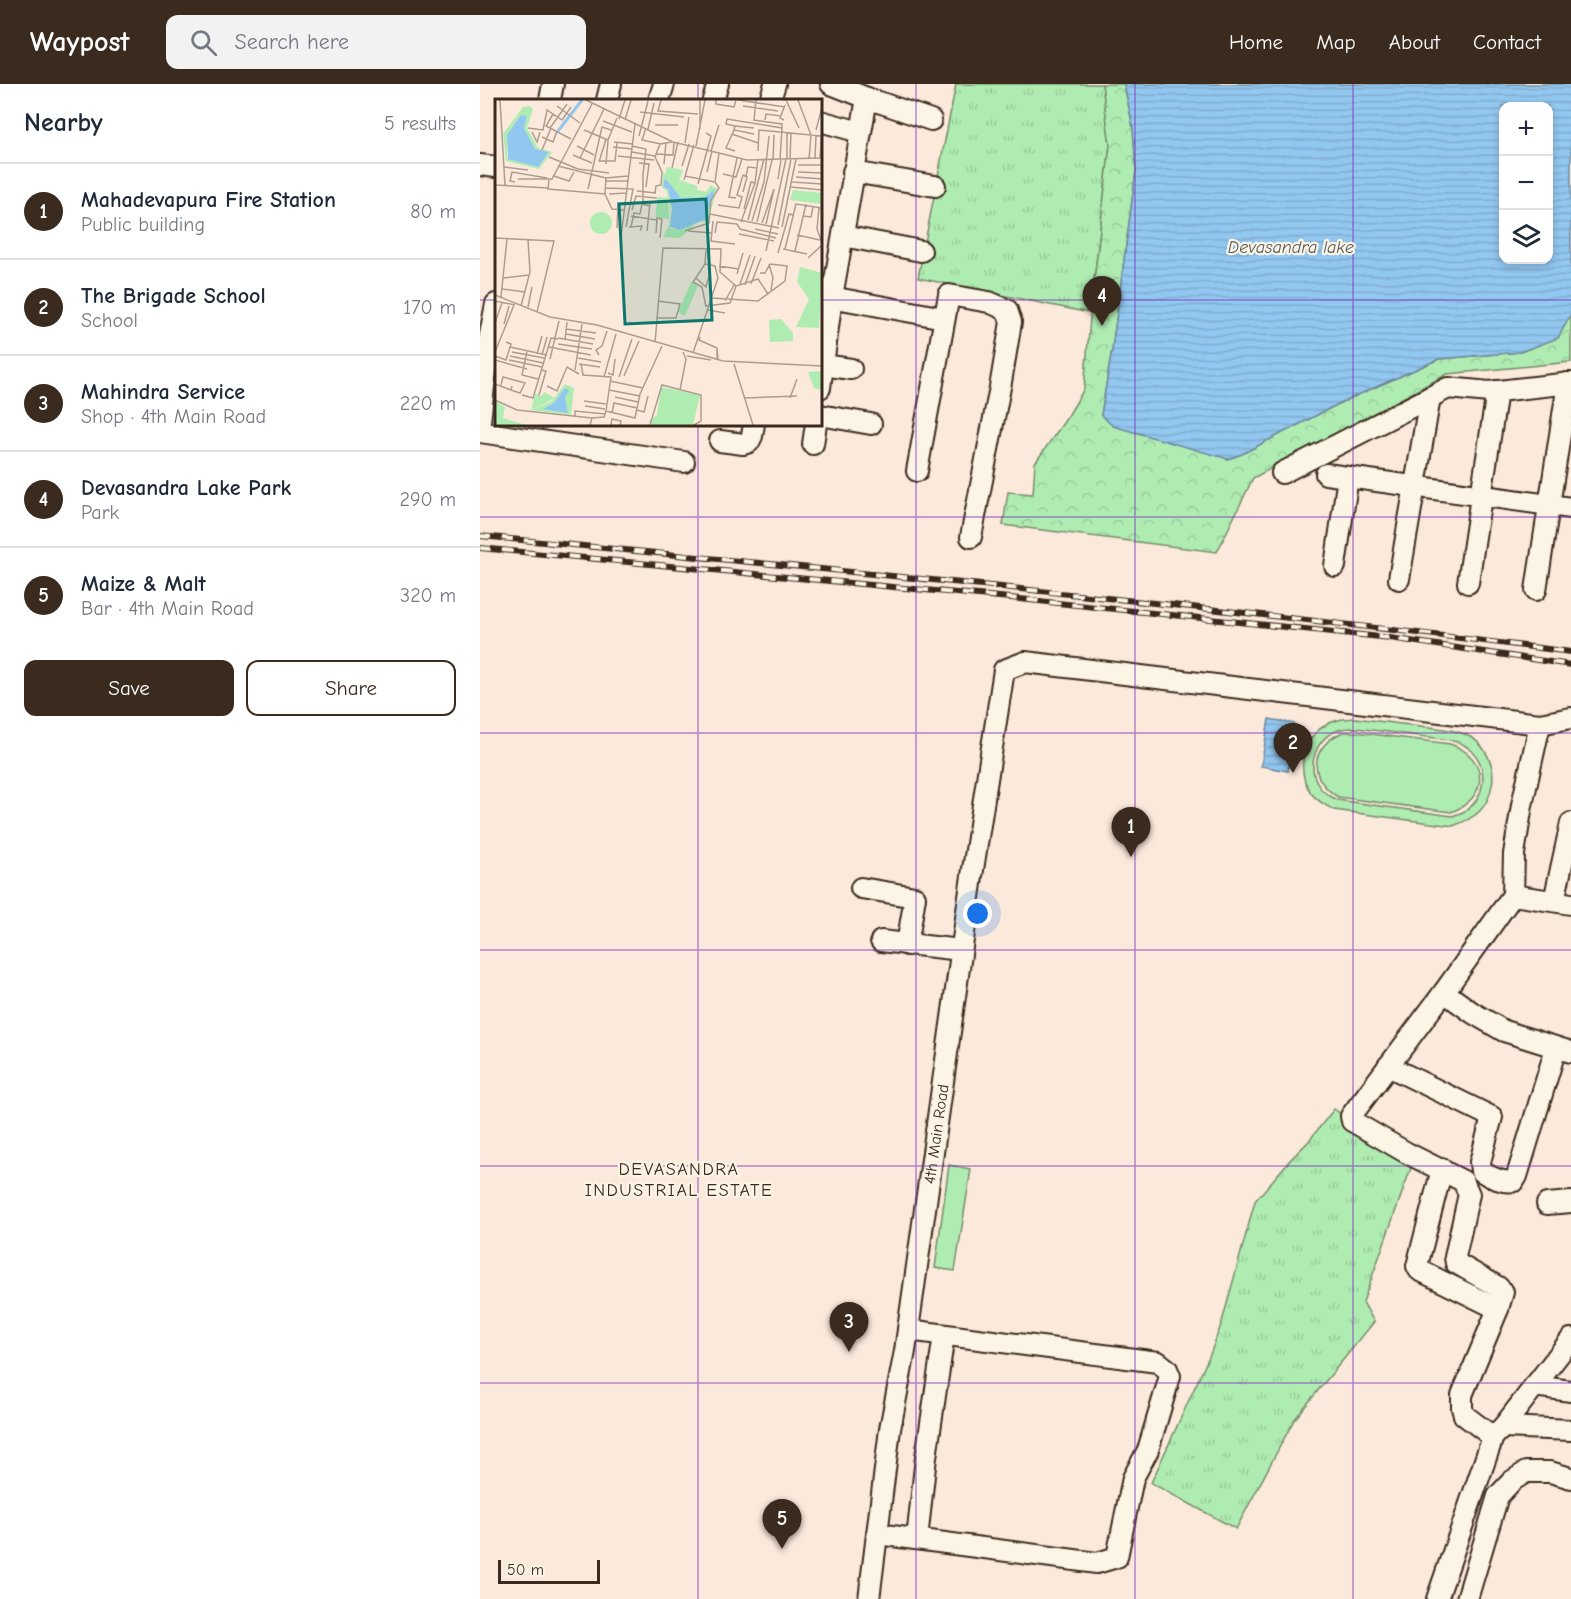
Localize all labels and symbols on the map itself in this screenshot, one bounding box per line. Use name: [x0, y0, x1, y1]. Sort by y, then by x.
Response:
inset map: [495, 99, 822, 426]
water label: Devasandra lake: [1228, 237, 1354, 258]
pin: 4: [1082, 276, 1122, 326]
pin: 2: [1274, 724, 1312, 773]
pin: 1: [1112, 808, 1150, 857]
your location: [963, 899, 992, 928]
street label: 4th Main Road: [921, 1083, 953, 1185]
district label: DEVASANDRA INDUSTRIAL ESTATE: [585, 1159, 773, 1201]
pin: 3: [830, 1302, 868, 1352]
pin: 5: [762, 1500, 802, 1549]
scale bar: [498, 1557, 600, 1584]

